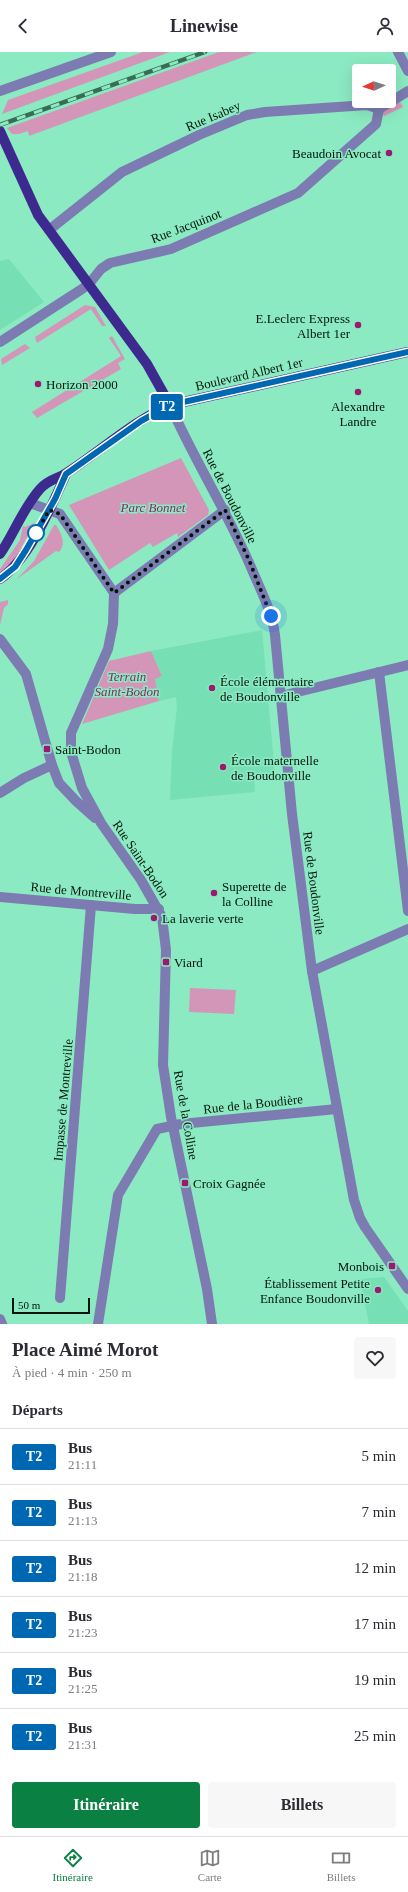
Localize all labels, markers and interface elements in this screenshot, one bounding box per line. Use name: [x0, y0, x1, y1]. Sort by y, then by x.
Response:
icon: back: [12, 15, 34, 37]
icon: person: [374, 15, 396, 37]
text: Linewise: [170, 16, 238, 36]
north arrow: [352, 64, 396, 108]
map controls: [352, 64, 396, 108]
street label: Rue Isabey: [183, 98, 243, 134]
place label: Beaudoin Avocat: [292, 146, 381, 161]
marker: Beaudoin Avocat: [384, 148, 394, 158]
street label: Rue Jacquinot: [149, 206, 224, 246]
place label: E.Leclerc Express Albert 1er: [255, 311, 351, 341]
marker: E.Leclerc Express Albert 1er: [353, 320, 363, 330]
street label: Boulevard Albert 1er: [194, 354, 305, 394]
place label: Horizon 2000: [46, 377, 118, 392]
marker: Horizon 2000: [33, 379, 43, 389]
marker: Alexandre Landre: [353, 387, 363, 397]
line badge: T2: [149, 394, 185, 420]
text: T2: [159, 399, 175, 414]
place label: Alexandre Landre: [331, 399, 385, 429]
street label: Rue de Boudonville: [200, 446, 260, 546]
park label: Parc Bonnet: [120, 500, 186, 515]
unlabelled marker: [27, 524, 45, 542]
your location: [261, 606, 281, 626]
park label: Terrain Saint-Bodon: [95, 669, 160, 699]
place label: École élémentaire de Boudonville: [220, 674, 314, 704]
marker: École élémentaire de Boudonville: [207, 683, 217, 693]
place label: Saint-Bodon: [55, 742, 121, 757]
marker: Saint-Bodon: [42, 744, 52, 754]
place label: École maternelle de Boudonville: [231, 753, 319, 783]
marker: École maternelle de Boudonville: [218, 762, 228, 772]
street label: Rue Saint-Bodon: [110, 818, 173, 901]
street label: Rue de Boudonville: [300, 830, 328, 936]
street label: Rue de Montreville: [30, 879, 132, 903]
place label: Superette de la Colline: [222, 879, 287, 909]
marker: Superette de la Colline: [209, 888, 219, 898]
place label: La laverie verte: [162, 911, 244, 926]
marker: La laverie verte: [149, 913, 159, 923]
place label: Viard: [174, 955, 203, 970]
marker: Viard: [161, 957, 171, 967]
street label: Impasse de Montreville: [50, 1038, 76, 1162]
street label: Rue de la Colline: [171, 1069, 201, 1161]
street label: Rue de la Boudière: [202, 1091, 304, 1117]
place label: Croix Gagnée: [193, 1176, 266, 1191]
marker: Croix Gagnée: [180, 1178, 190, 1188]
place label: Monbois: [338, 1259, 384, 1274]
marker: Monbois: [387, 1261, 397, 1271]
place label: Établissement Petite Enfance Boudonville: [260, 1276, 370, 1306]
marker: Établissement Petite Enfance Boudonville: [373, 1285, 383, 1295]
scale bar: [12, 1296, 90, 1315]
text: 50 m: [18, 1299, 40, 1311]
button: heart: [354, 1337, 396, 1379]
text: Place Aimé Morot: [12, 1339, 158, 1360]
text: À pied · 4 min · 250 m: [12, 1365, 132, 1380]
text: Départs: [12, 1402, 63, 1418]
text: Bus: [68, 1440, 92, 1456]
text: 5 min: [361, 1448, 396, 1464]
text: T2: [26, 1449, 42, 1464]
text: 21:11: [68, 1457, 97, 1472]
text: Bus: [68, 1496, 92, 1512]
text: 7 min: [361, 1504, 396, 1520]
text: T2: [26, 1505, 42, 1520]
text: 21:13: [68, 1513, 98, 1528]
text: Bus: [68, 1552, 92, 1568]
text: 12 min: [354, 1560, 396, 1576]
text: T2: [26, 1561, 42, 1576]
text: 21:18: [68, 1569, 98, 1584]
text: Bus: [68, 1608, 92, 1624]
text: 17 min: [354, 1616, 396, 1632]
text: T2: [26, 1617, 42, 1632]
text: 21:23: [68, 1625, 98, 1640]
text: Bus: [68, 1664, 92, 1680]
text: 19 min: [354, 1672, 396, 1688]
text: T2: [26, 1673, 42, 1688]
text: 21:25: [68, 1681, 98, 1696]
text: Bus: [68, 1720, 92, 1736]
text: 25 min: [354, 1728, 396, 1744]
text: T2: [26, 1729, 42, 1744]
text: 21:31: [68, 1737, 98, 1752]
button: Itinéraire: [12, 1782, 200, 1828]
button: Billets: [208, 1782, 396, 1828]
tab: Itinéraire: [53, 1847, 93, 1883]
tab: Carte: [198, 1847, 222, 1883]
tab: Billets: [327, 1847, 355, 1883]

